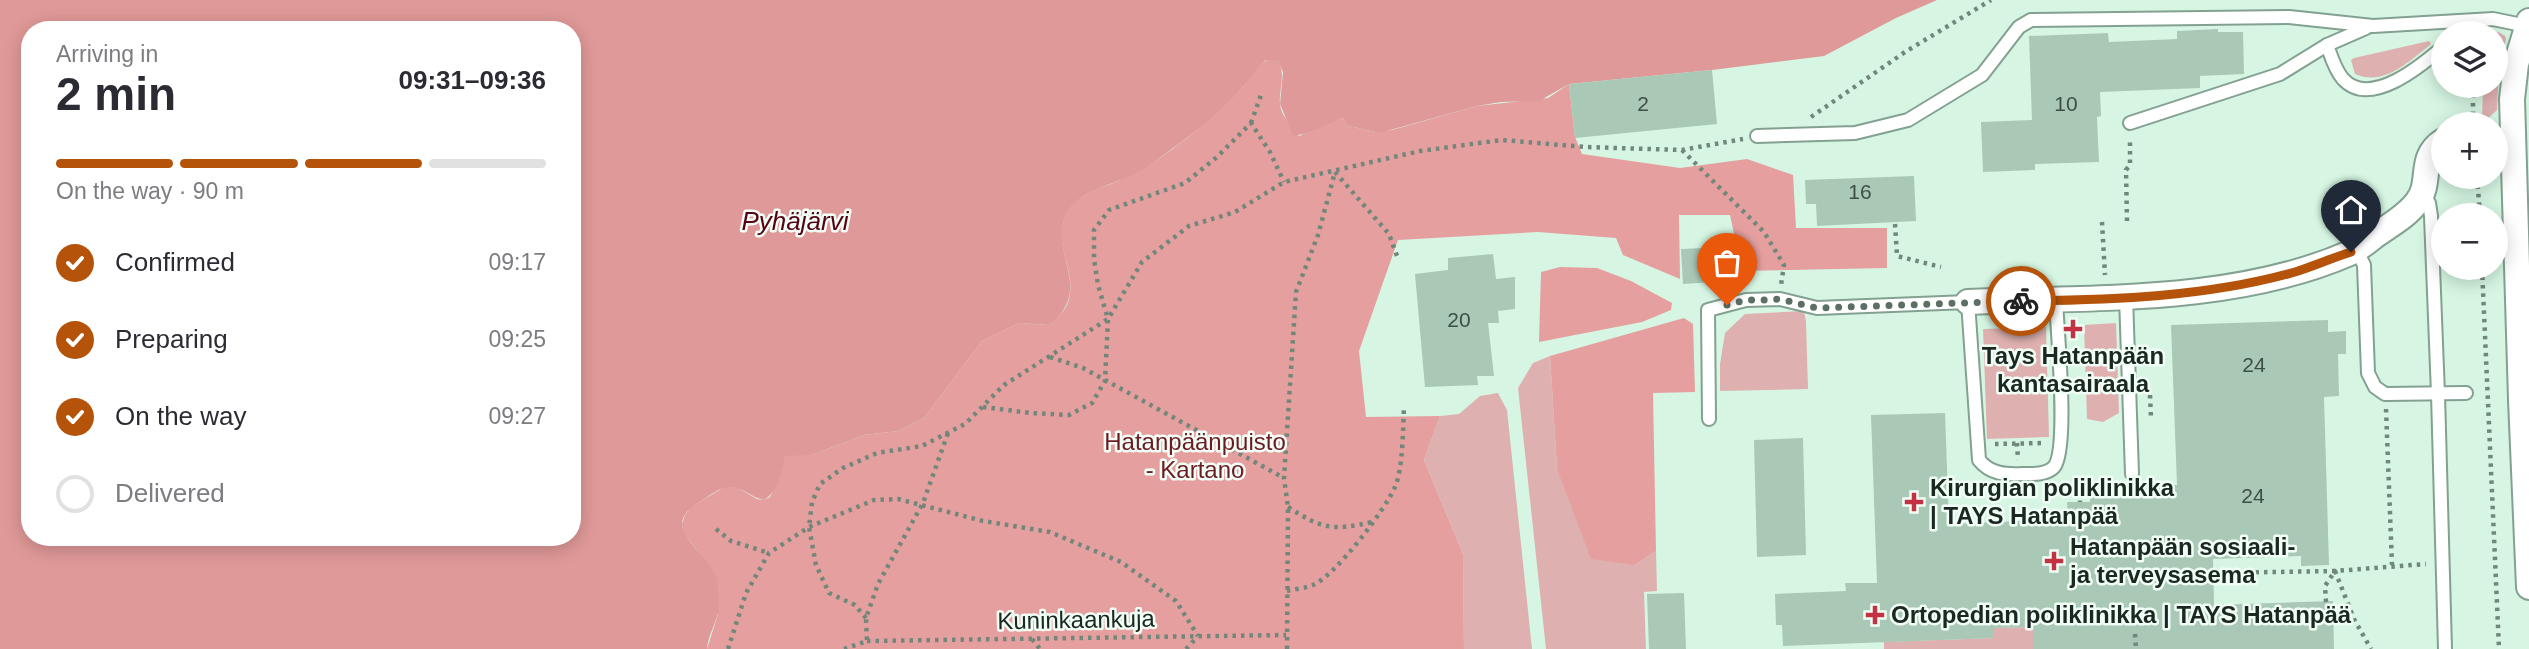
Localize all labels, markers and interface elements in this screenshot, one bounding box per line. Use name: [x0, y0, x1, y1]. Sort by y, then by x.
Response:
map controls: [2431, 21, 2508, 280]
button: layers: [2431, 21, 2508, 98]
text: Arriving in: [56, 41, 158, 67]
text: 09:31–09:36: [399, 65, 546, 95]
text: 2 min: [56, 68, 176, 120]
house number: 2: [1637, 92, 1649, 115]
house number: 10: [2054, 92, 2078, 115]
button: +: [2431, 112, 2508, 189]
text: On the way · 90 m: [56, 178, 244, 204]
house number: 16: [1848, 180, 1872, 203]
pin: [2321, 180, 2381, 252]
icon: home: [2332, 191, 2370, 229]
button: −: [2431, 203, 2508, 280]
water label: Pyhäjärvi: [742, 206, 850, 236]
pin: [1697, 233, 1757, 305]
icon: check: [56, 244, 94, 282]
icon: bag: [1708, 244, 1746, 282]
text: Confirmed: [115, 247, 235, 277]
text: 09:17: [488, 249, 546, 275]
courier: [1986, 266, 2056, 336]
icon: bike: [2002, 282, 2040, 320]
house number: 20: [1447, 308, 1471, 331]
marker: Tays Hatanpään kantasairaala: [2063, 319, 2083, 339]
icon: check: [56, 321, 94, 359]
text: Preparing: [115, 324, 228, 354]
text: 09:25: [488, 326, 546, 352]
place label: Tays Hatanpään kantasairaala: [1982, 342, 2164, 397]
house number: 24: [2242, 353, 2266, 376]
icon: check: [56, 398, 94, 436]
text: On the way: [115, 401, 247, 431]
text: 09:27: [488, 403, 546, 429]
park label: Hatanpäänpuisto - Kartano: [1104, 428, 1286, 483]
place label: Kirurgian poliklinikka | TAYS Hatanpää: [1930, 474, 2175, 529]
text: Delivered: [115, 478, 225, 508]
house number: 24: [2241, 484, 2265, 507]
marker: Kirurgian poliklinikka | TAYS Hatanpää: [1904, 492, 1924, 512]
place label: Hatanpään sosiaali- ja terveysasema: [2069, 533, 2295, 588]
marker: Hatanpään sosiaali- ja terveysasema: [2044, 551, 2064, 571]
place label: Ortopedian poliklinikka | TAYS Hatanpää: [1891, 601, 2352, 628]
street label: Kuninkaankuja: [997, 605, 1156, 634]
marker: Ortopedian poliklinikka | TAYS Hatanpää: [1865, 605, 1885, 625]

